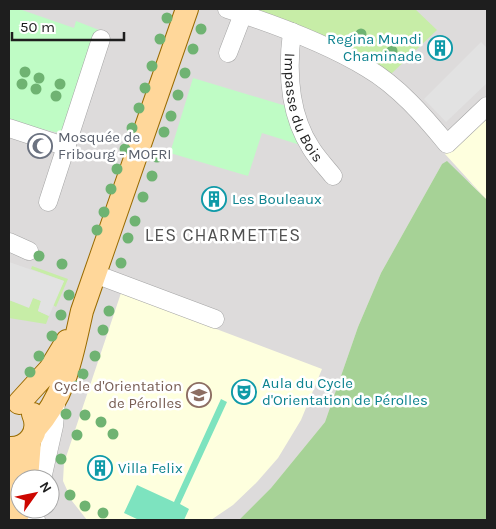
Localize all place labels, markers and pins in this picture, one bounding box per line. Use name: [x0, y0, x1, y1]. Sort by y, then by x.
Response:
place label: Regina Mundi Chaminade: [327, 30, 422, 65]
building icon: Regina Mundi Chaminade: [427, 35, 453, 61]
place label: Mosquée de Fribourg - MOFRI: [58, 128, 172, 163]
mosque icon: Mosquée de Fribourg - MOFRI: [27, 133, 53, 159]
building icon: Les Bouleaux: [201, 186, 227, 212]
place label: Les Bouleaux: [232, 190, 322, 208]
place label: Aula du Cycle d'Orientation de Pérolles: [262, 374, 428, 409]
place label: Cycle d'Orientation de Pérolles: [54, 377, 182, 412]
theatre icon: Aula du Cycle d'Orientation de Pérolles: [231, 379, 257, 405]
school or university icon: Cycle d'Orientation de Pérolles: [186, 382, 212, 408]
building icon: Villa Felix: [87, 455, 113, 481]
place label: Villa Felix: [118, 459, 183, 477]

